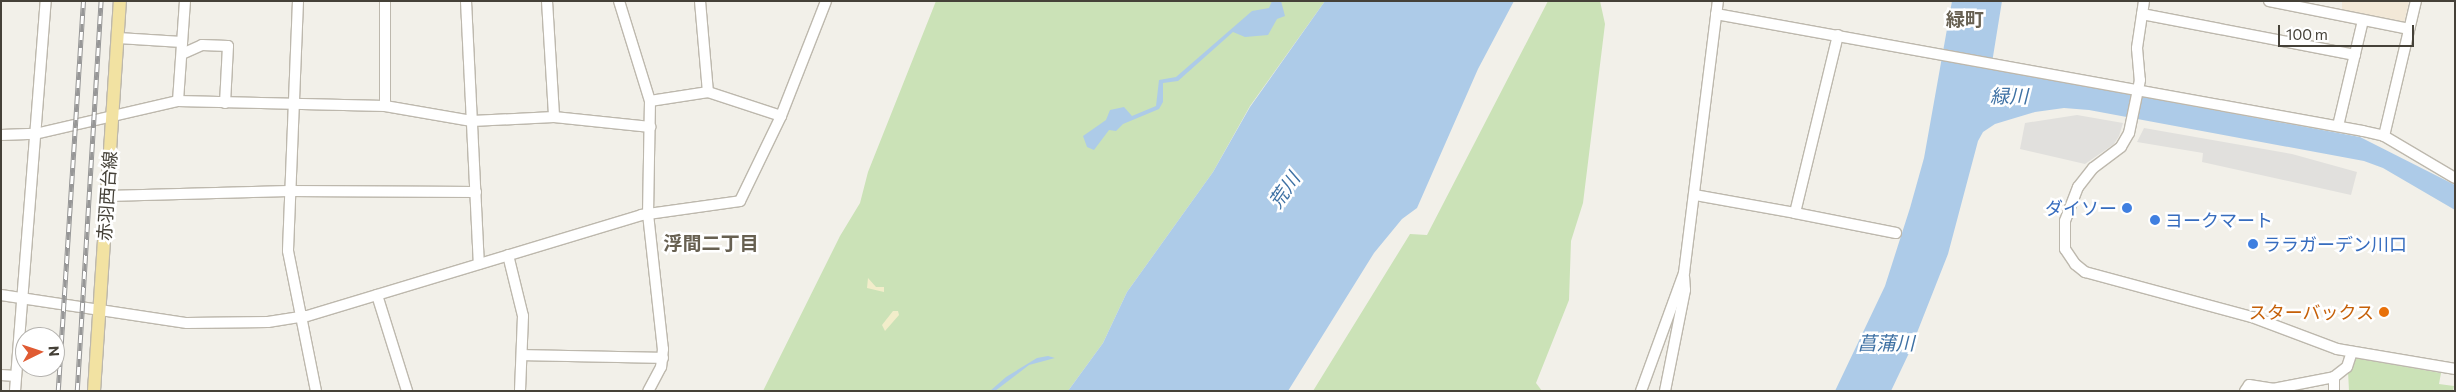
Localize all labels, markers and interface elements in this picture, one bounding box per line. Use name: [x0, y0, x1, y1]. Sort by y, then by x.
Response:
district label: 緑町: [1946, 8, 1984, 30]
scale bar: [2281, 15, 2417, 47]
text: 100 m: [2286, 25, 2328, 43]
water label: 緑川: [1990, 85, 2028, 107]
street label: 赤羽西台線: [93, 150, 121, 242]
water label: 荒川: [1264, 168, 1304, 212]
place label: ダイソー: [2045, 197, 2117, 219]
marker: ダイソー: [2121, 202, 2133, 214]
place label: ヨークマート: [2165, 209, 2273, 231]
marker: ヨークマート: [2149, 214, 2161, 226]
district label: 浮間二丁目: [664, 232, 758, 254]
place label: ララガーデン川口: [2263, 233, 2407, 255]
marker: ララガーデン川口: [2247, 238, 2259, 250]
place label: スターバックス: [2248, 301, 2374, 323]
marker: スターバックス: [2378, 306, 2390, 318]
north arrow: [15, 327, 65, 377]
water label: 菖蒲川: [1858, 332, 1914, 354]
text: N: [46, 345, 63, 357]

